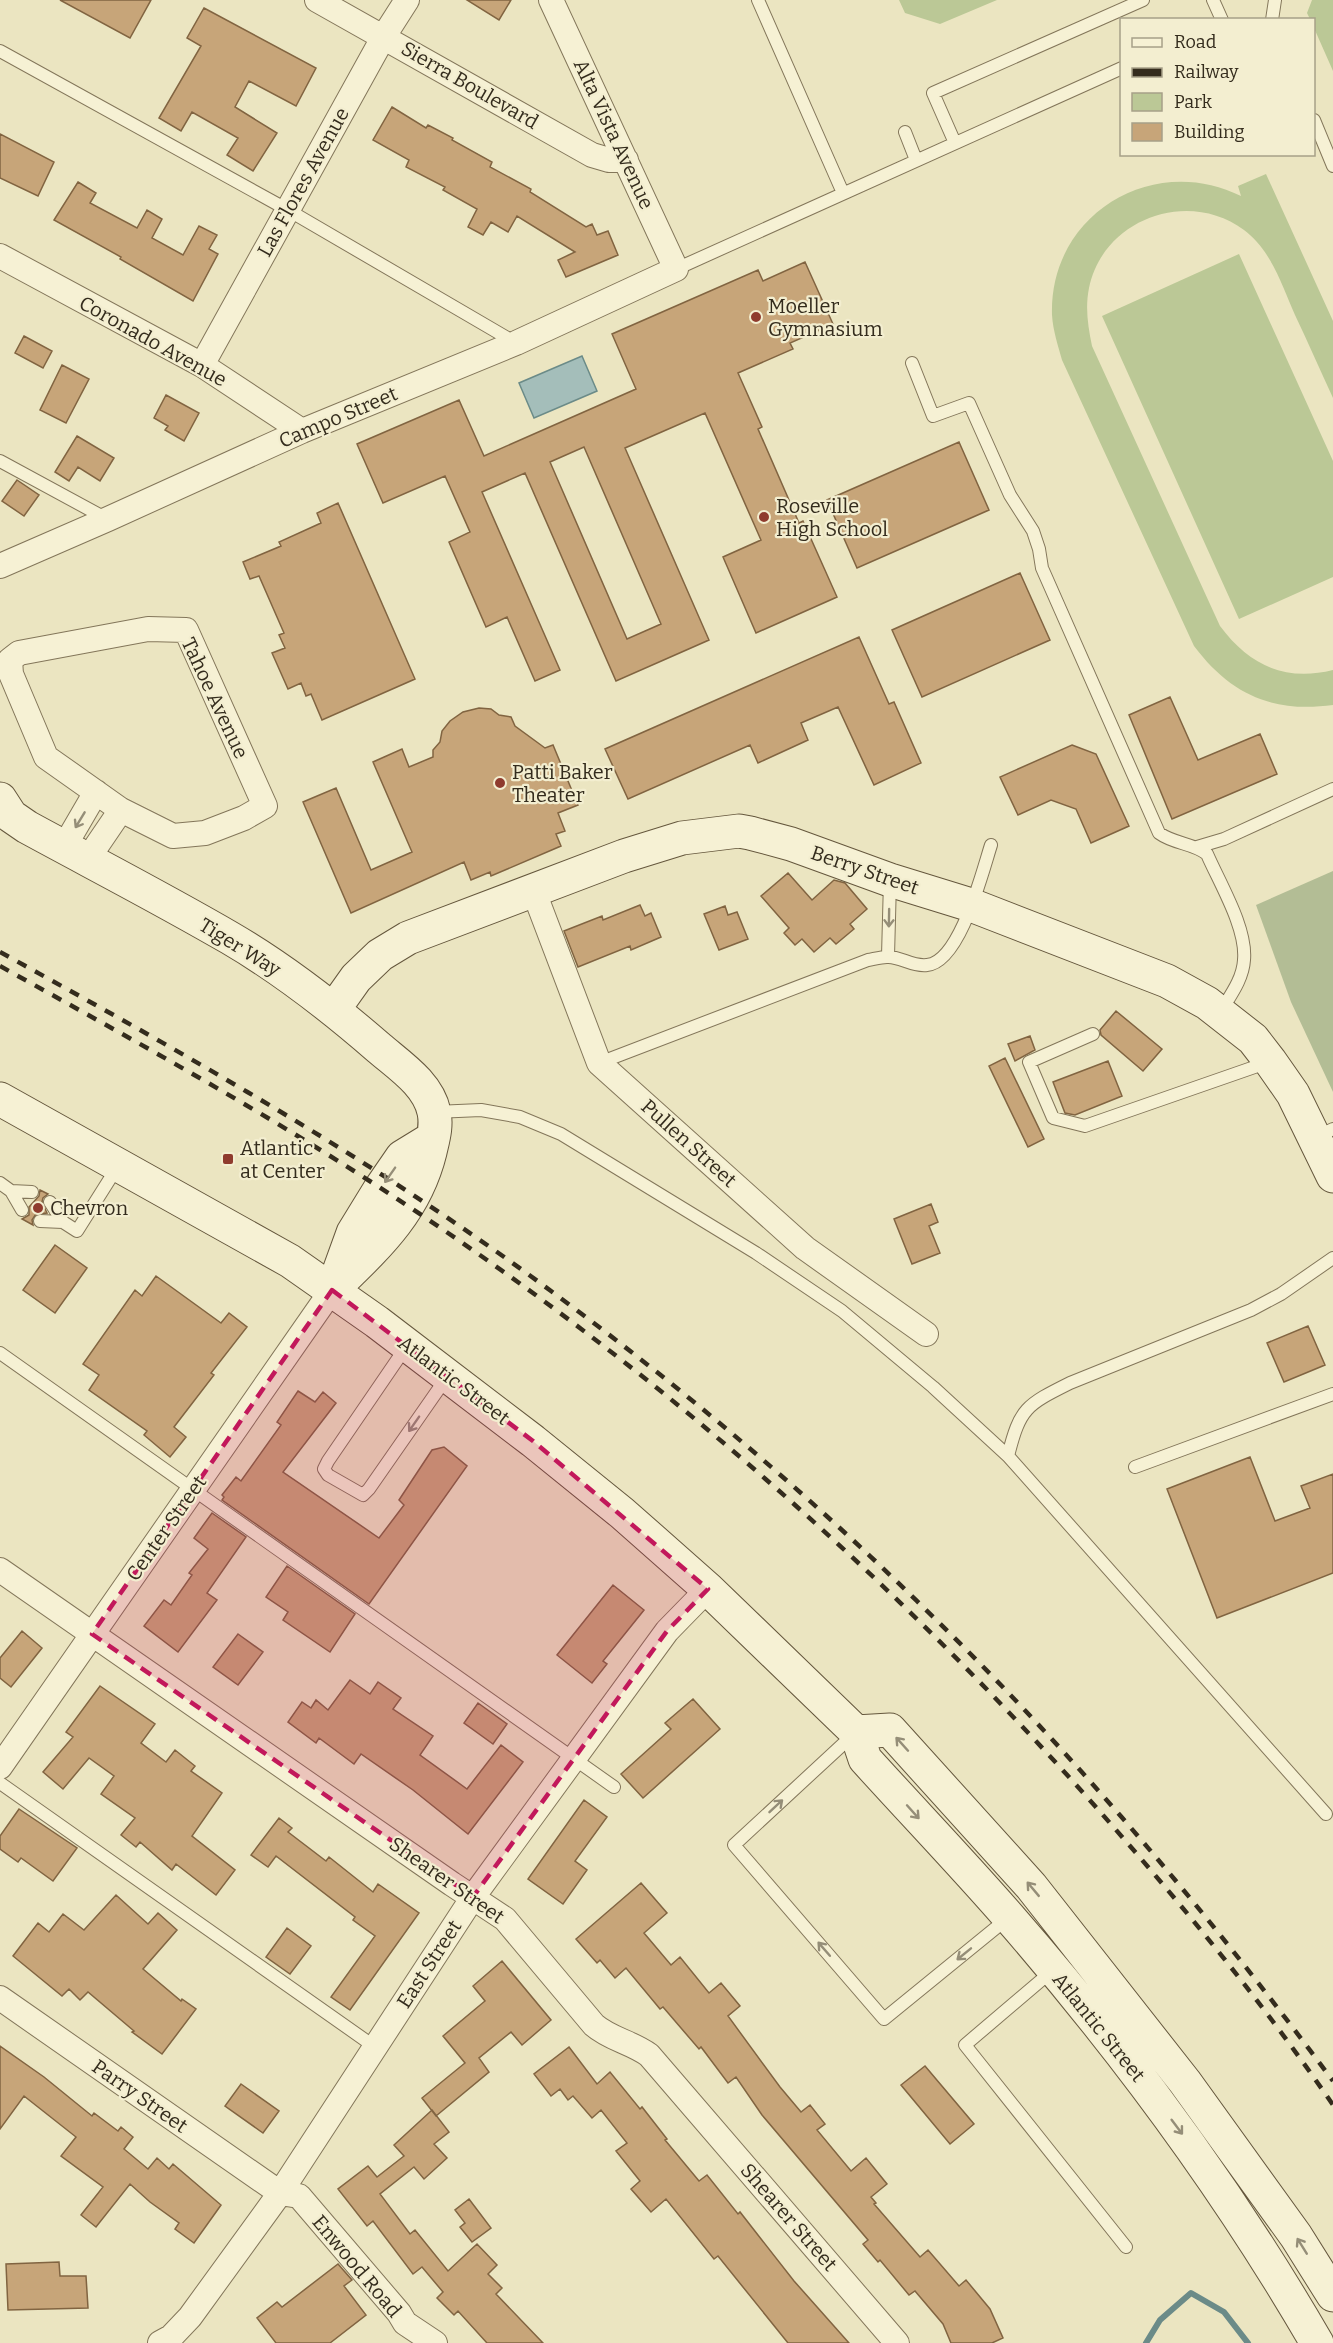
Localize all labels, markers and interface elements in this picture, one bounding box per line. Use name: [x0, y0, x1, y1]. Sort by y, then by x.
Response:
legend: [1120, 18, 1315, 156]
text: Road: [1174, 31, 1217, 53]
street label: Sierra Boulevard: [397, 36, 543, 134]
street label: Alta Vista Avenue: [569, 55, 659, 213]
text: Railway: [1174, 61, 1239, 83]
text: Park: [1174, 91, 1213, 113]
street label: Las Flores Avenue: [252, 103, 354, 261]
text: Building: [1174, 121, 1245, 143]
street label: Coronado Avenue: [75, 291, 231, 391]
place label: Moeller Gymnasium: [768, 294, 883, 341]
marker: Moeller Gymnasium: [749, 310, 763, 324]
street label: Campo Street: [275, 381, 401, 453]
place label: Roseville High School: [776, 494, 888, 541]
marker: Roseville High School: [757, 510, 771, 524]
street label: Tahoe Avenue: [177, 634, 253, 762]
place label: Patti Baker Theater: [512, 760, 613, 807]
marker: Patti Baker Theater: [493, 776, 507, 790]
one-way arrow: [73, 811, 85, 828]
street label: Berry Street: [808, 840, 922, 900]
one-way arrow: [883, 908, 895, 928]
street label: Tiger Way: [195, 913, 286, 982]
street label: Pullen Street: [637, 1094, 741, 1192]
place label: Atlantic at Center: [240, 1136, 325, 1183]
marker: Atlantic at Center: [221, 1152, 235, 1166]
one-way arrow: [384, 1167, 396, 1183]
place label: Chevron: [50, 1196, 129, 1220]
marker: Chevron: [31, 1201, 45, 1215]
street label: Atlantic Street: [393, 1330, 515, 1430]
one-way arrow: [408, 1415, 420, 1432]
street label: Center Street: [121, 1471, 211, 1585]
one-way arrow: [895, 1737, 909, 1752]
one-way arrow: [769, 1798, 784, 1813]
one-way arrow: [906, 1804, 920, 1819]
street label: Shearer Street: [385, 1831, 509, 1929]
one-way arrow: [1027, 1881, 1040, 1897]
street label: East Street: [392, 1915, 466, 2013]
one-way arrow: [817, 1942, 831, 1957]
one-way arrow: [957, 1947, 972, 1961]
street label: Atlantic Street: [1048, 1968, 1150, 2086]
street label: Parry Street: [88, 2054, 192, 2138]
one-way arrow: [1170, 2119, 1183, 2135]
street label: Shearer Street: [736, 2158, 842, 2276]
street label: Enwood Road: [307, 2210, 407, 2322]
one-way arrow: [1295, 2238, 1307, 2255]

